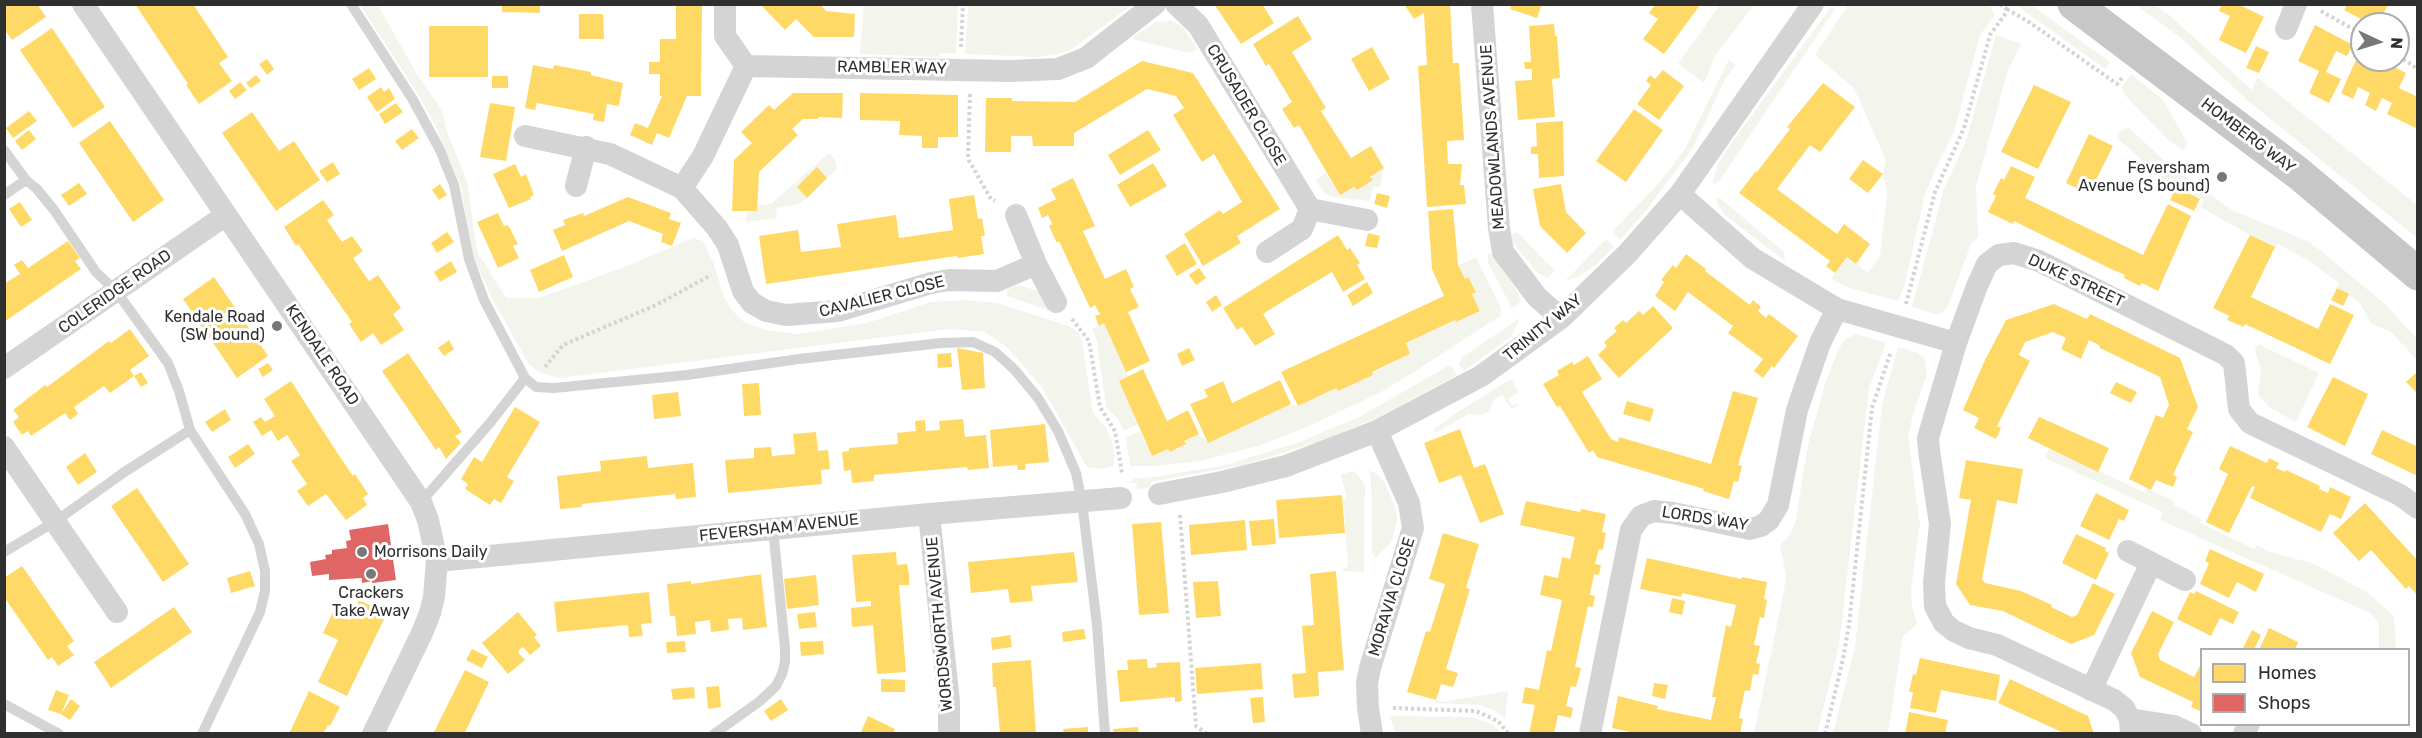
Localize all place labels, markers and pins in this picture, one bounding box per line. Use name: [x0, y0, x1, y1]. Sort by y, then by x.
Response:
place label: Feversham Avenue (S bound): [2078, 158, 2210, 196]
marker: Feversham Avenue (S bound): [2215, 170, 2229, 184]
place label: Kendale Road (SW bound): [164, 307, 265, 345]
marker: Kendale Road (SW bound): [270, 319, 284, 333]
place label: Morrisons Daily: [374, 542, 487, 562]
marker: Morrisons Daily: [355, 545, 369, 559]
marker: Crackers Take Away: [364, 567, 378, 581]
place label: Crackers Take Away: [332, 583, 410, 621]

